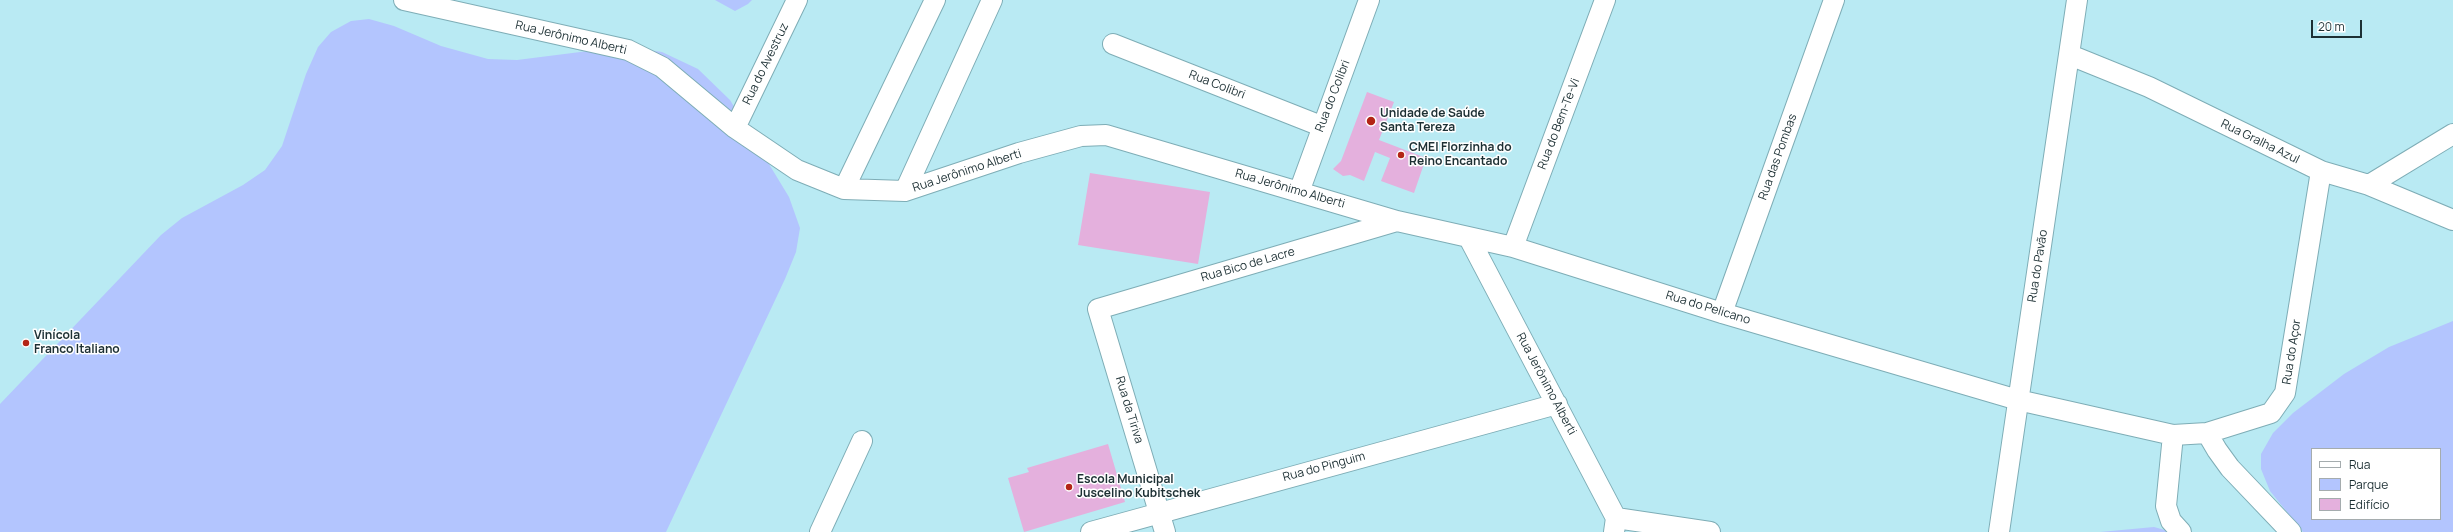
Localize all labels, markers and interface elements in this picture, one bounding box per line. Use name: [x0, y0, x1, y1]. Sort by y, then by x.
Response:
scale bar: [2313, 12, 2364, 38]
street label: Rua Jerônimo Alberti: [514, 18, 628, 58]
text: 20 m: [2318, 18, 2345, 35]
street label: Rua do Avestruz: [740, 21, 792, 107]
street label: Rua do Colibri: [1313, 58, 1353, 134]
street label: Rua Colibri: [1187, 68, 1247, 102]
street label: Rua do Bem-Te-Vi: [1535, 76, 1583, 172]
place label: Unidade de Saúde Santa Tereza: [1380, 107, 1485, 135]
street label: Rua das Pombas: [1756, 112, 1800, 202]
marker: Unidade de Saúde Santa Tereza: [1365, 115, 1377, 127]
street label: Rua Gralha Azul: [2218, 117, 2302, 167]
place label: CMEI Florzinha do Reino Encantado: [1409, 141, 1512, 169]
street label: Rua Jerônimo Alberti: [911, 147, 1023, 195]
marker: CMEI Florzinha do Reino Encantado: [1396, 150, 1406, 160]
street label: Rua Jerônimo Alberti: [1233, 166, 1347, 212]
street label: Rua do Pavão: [2025, 229, 2051, 303]
street label: Rua Bico de Lacre: [1199, 245, 1297, 285]
street label: Rua do Pelicano: [1664, 288, 1752, 328]
street label: Rua do Açor: [2280, 318, 2304, 386]
place label: Vinícola Franco Italiano: [34, 329, 120, 357]
street label: Rua Jerônimo Alberti: [1513, 330, 1579, 438]
marker: Vinícola Franco Italiano: [21, 338, 31, 348]
street label: Rua da Tiriva: [1112, 375, 1146, 445]
legend: [2311, 448, 2441, 520]
street label: Rua do Pinguim: [1281, 449, 1367, 485]
text: Rua: [2349, 456, 2370, 473]
place label: Escola Municipal Juscelino Kubitschek: [1077, 473, 1200, 501]
text: Parque: [2349, 476, 2388, 493]
marker: Escola Municipal Juscelino Kubitschek: [1064, 482, 1074, 492]
text: Edifício: [2349, 496, 2389, 513]

